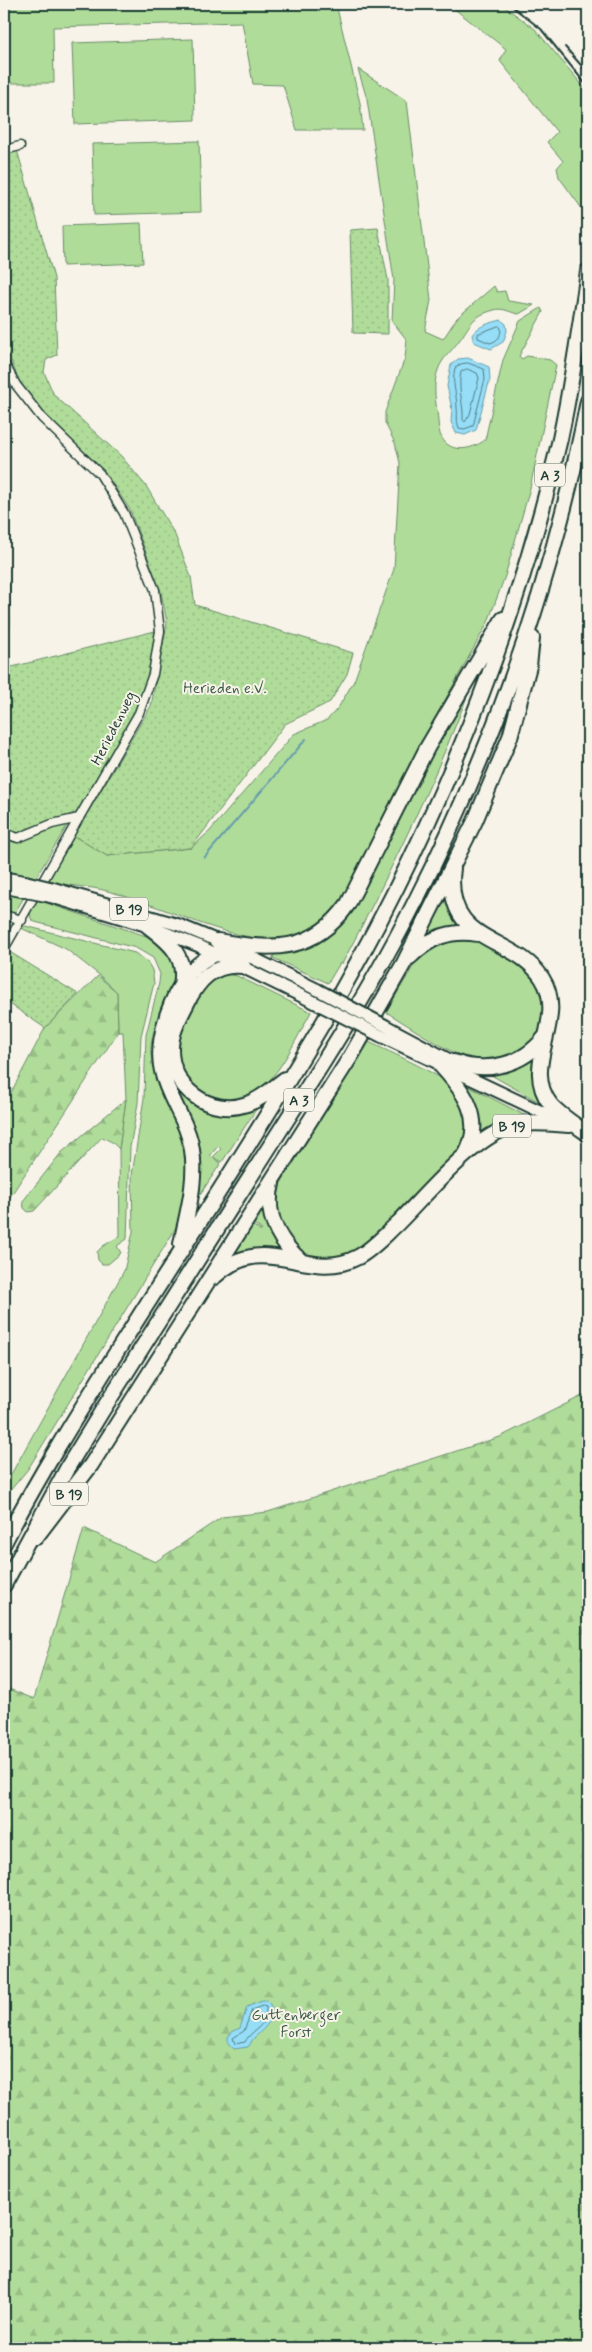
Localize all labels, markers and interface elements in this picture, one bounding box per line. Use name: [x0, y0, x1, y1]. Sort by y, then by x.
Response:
road number: A 3: [535, 464, 565, 486]
park label: Herieden e.V.: [183, 679, 267, 699]
street label: Heriedenweg: [87, 688, 142, 769]
road number: B 19: [110, 898, 148, 921]
road number: A 3: [284, 1088, 314, 1112]
road number: B 19: [493, 1114, 531, 1138]
road number: B 19: [50, 1482, 88, 1506]
park label: Guttenberger Forst: [251, 2006, 341, 2043]

